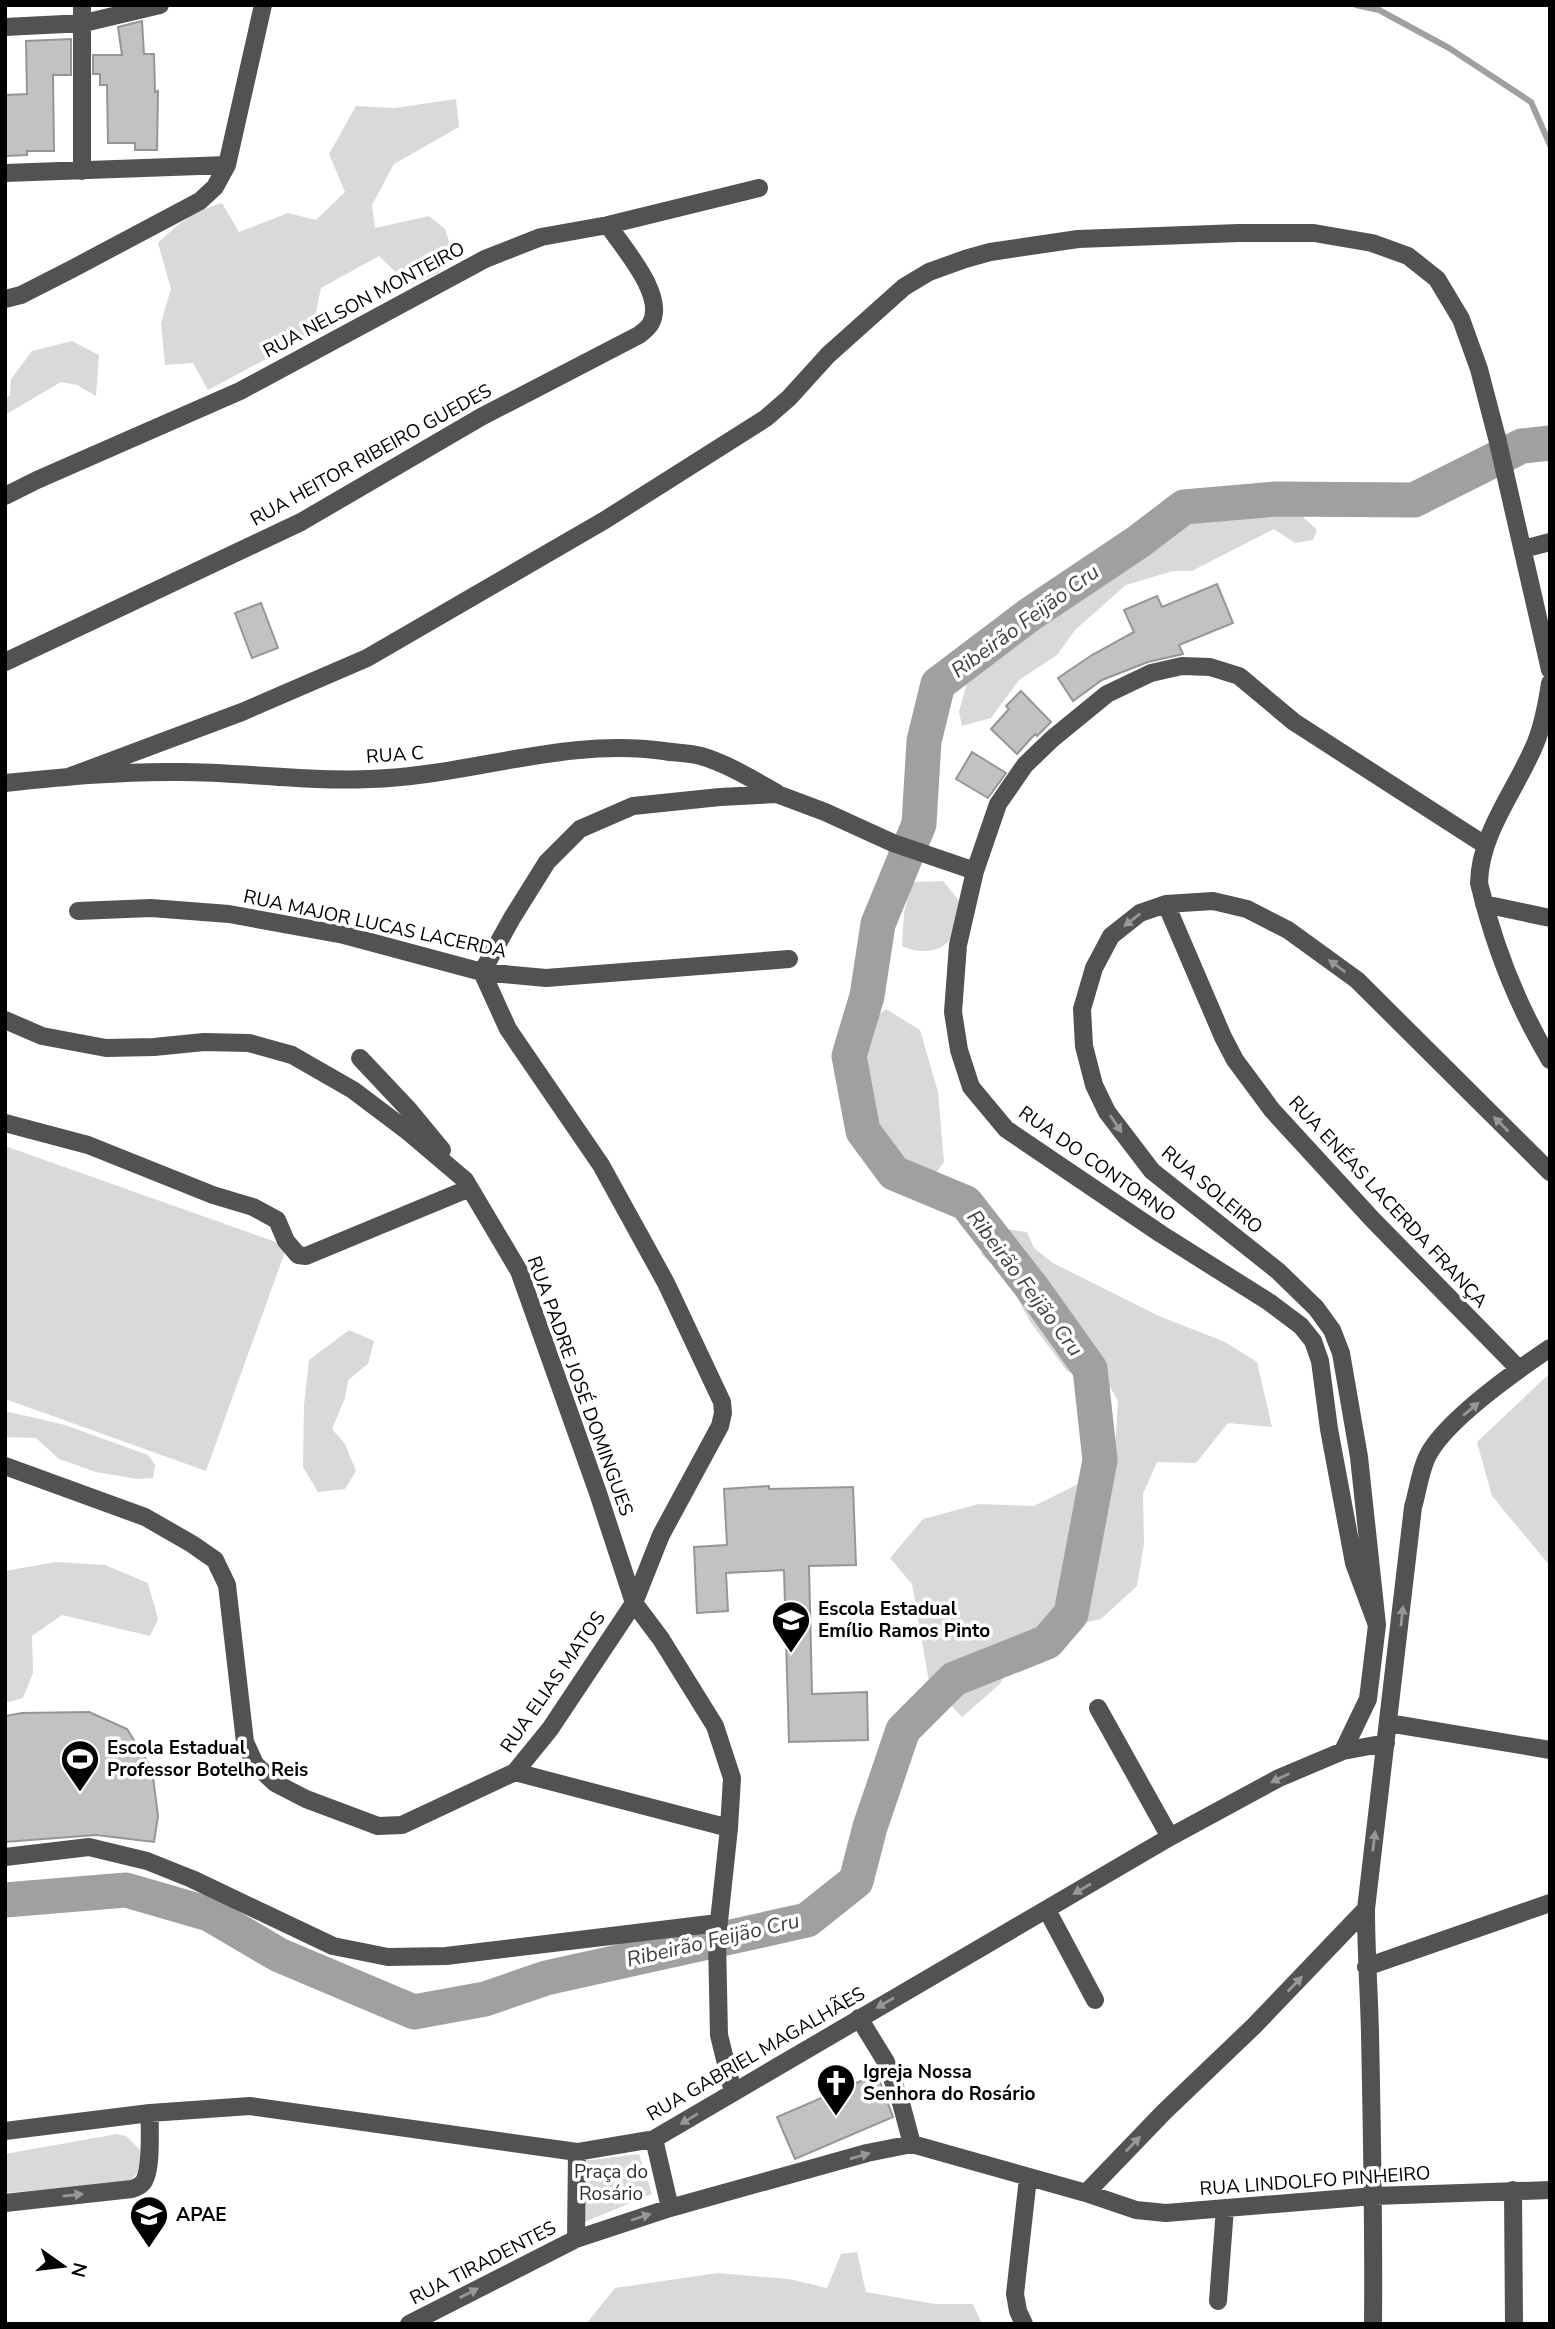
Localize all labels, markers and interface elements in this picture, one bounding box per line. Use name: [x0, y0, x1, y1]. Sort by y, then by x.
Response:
street label: RUA NELSON MONTEIRO: [259, 236, 469, 364]
street label: RUA HEITOR RIBEIRO GUEDES: [246, 378, 496, 532]
water label: Ribeirão Feijão Cru: [945, 558, 1105, 684]
street label: RUA C: [365, 740, 425, 770]
street label: RUA MAJOR LUCAS LACERDA: [241, 883, 509, 965]
one-way arrow: [1123, 912, 1141, 927]
one-way arrow: [1328, 959, 1347, 973]
street label: RUA ENÉAS LACERDA FRANÇA: [1283, 1090, 1494, 1314]
street label: RUA DO CONTORNO: [1013, 1100, 1181, 1228]
one-way arrow: [1109, 1115, 1122, 1134]
one-way arrow: [1493, 1115, 1510, 1132]
street label: RUA SOLEIRO: [1156, 1140, 1268, 1240]
water label: Ribeirão Feijão Cru: [961, 1204, 1089, 1362]
street label: RUA PADRE JOSÉ DOMINGUES: [521, 1252, 639, 1520]
one-way arrow: [1463, 1402, 1480, 1417]
place label: Escola Estadual Emílio Ramos Pinto: [818, 1596, 990, 1644]
school or university icon: Escola Estadual Emílio Ramos Pinto: [770, 1599, 812, 1654]
one-way arrow: [1396, 1604, 1407, 1626]
street label: RUA ELIAS MATOS: [494, 1606, 612, 1758]
place label: Escola Estadual Professor Botelho Reis: [107, 1735, 308, 1783]
sports icon: Escola Estadual Professor Botelho Reis: [59, 1738, 101, 1793]
one-way arrow: [1270, 1772, 1290, 1784]
one-way arrow: [1369, 1830, 1380, 1852]
one-way arrow: [1072, 1883, 1091, 1895]
water label: Ribeirão Feijão Cru: [624, 1906, 802, 1974]
one-way arrow: [1286, 1975, 1303, 1992]
street label: RUA GABRIEL MAGALHÃES: [642, 1981, 870, 2127]
one-way arrow: [875, 1997, 894, 2009]
place label: Igreja Nossa Senhora do Rosário: [863, 2059, 1036, 2107]
church icon: Igreja Nossa Senhora do Rosário: [815, 2062, 857, 2117]
one-way arrow: [679, 2112, 698, 2125]
one-way arrow: [1125, 2136, 1141, 2153]
one-way arrow: [849, 2150, 870, 2160]
park label: Praça do Rosário: [574, 2159, 648, 2207]
street label: RUA LINDOLFO PINHEIRO: [1199, 2160, 1431, 2202]
one-way arrow: [62, 2190, 84, 2201]
school or university icon: APAE: [128, 2194, 170, 2249]
place label: APAE: [176, 2202, 227, 2228]
one-way arrow: [630, 2211, 651, 2222]
street label: RUA TIRADENTES: [405, 2215, 561, 2311]
north arrow: [28, 2231, 98, 2301]
text: N: [64, 2260, 93, 2280]
one-way arrow: [459, 2287, 479, 2298]

